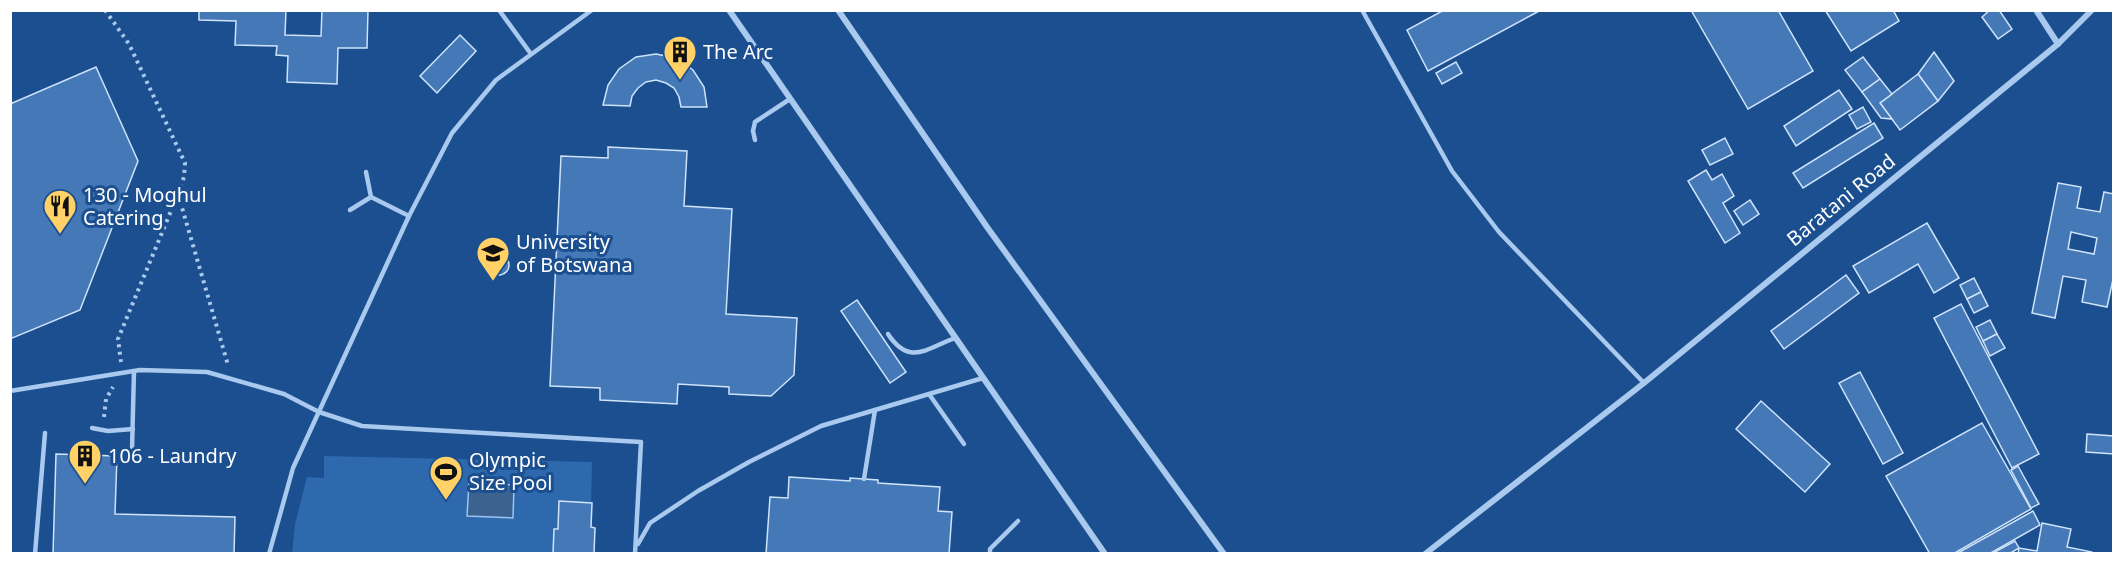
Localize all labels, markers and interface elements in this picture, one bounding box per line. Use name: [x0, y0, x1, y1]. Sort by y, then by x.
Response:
building icon: The Arc: [662, 34, 698, 81]
place label: The Arc: [703, 38, 773, 65]
street label: Baratani Road: [1781, 147, 1901, 252]
place label: 130 - Moghul Catering: [83, 181, 207, 231]
restaurant icon: 130 - Moghul Catering: [42, 188, 78, 235]
place label: University of Botswana: [516, 228, 633, 278]
school or university icon: University of Botswana: [475, 235, 511, 282]
building icon: 106 - Laundry: [67, 438, 103, 485]
place label: 106 - Laundry: [108, 442, 237, 469]
place label: Olympic Size Pool: [469, 446, 552, 496]
sports icon: Olympic Size Pool: [428, 454, 464, 501]

